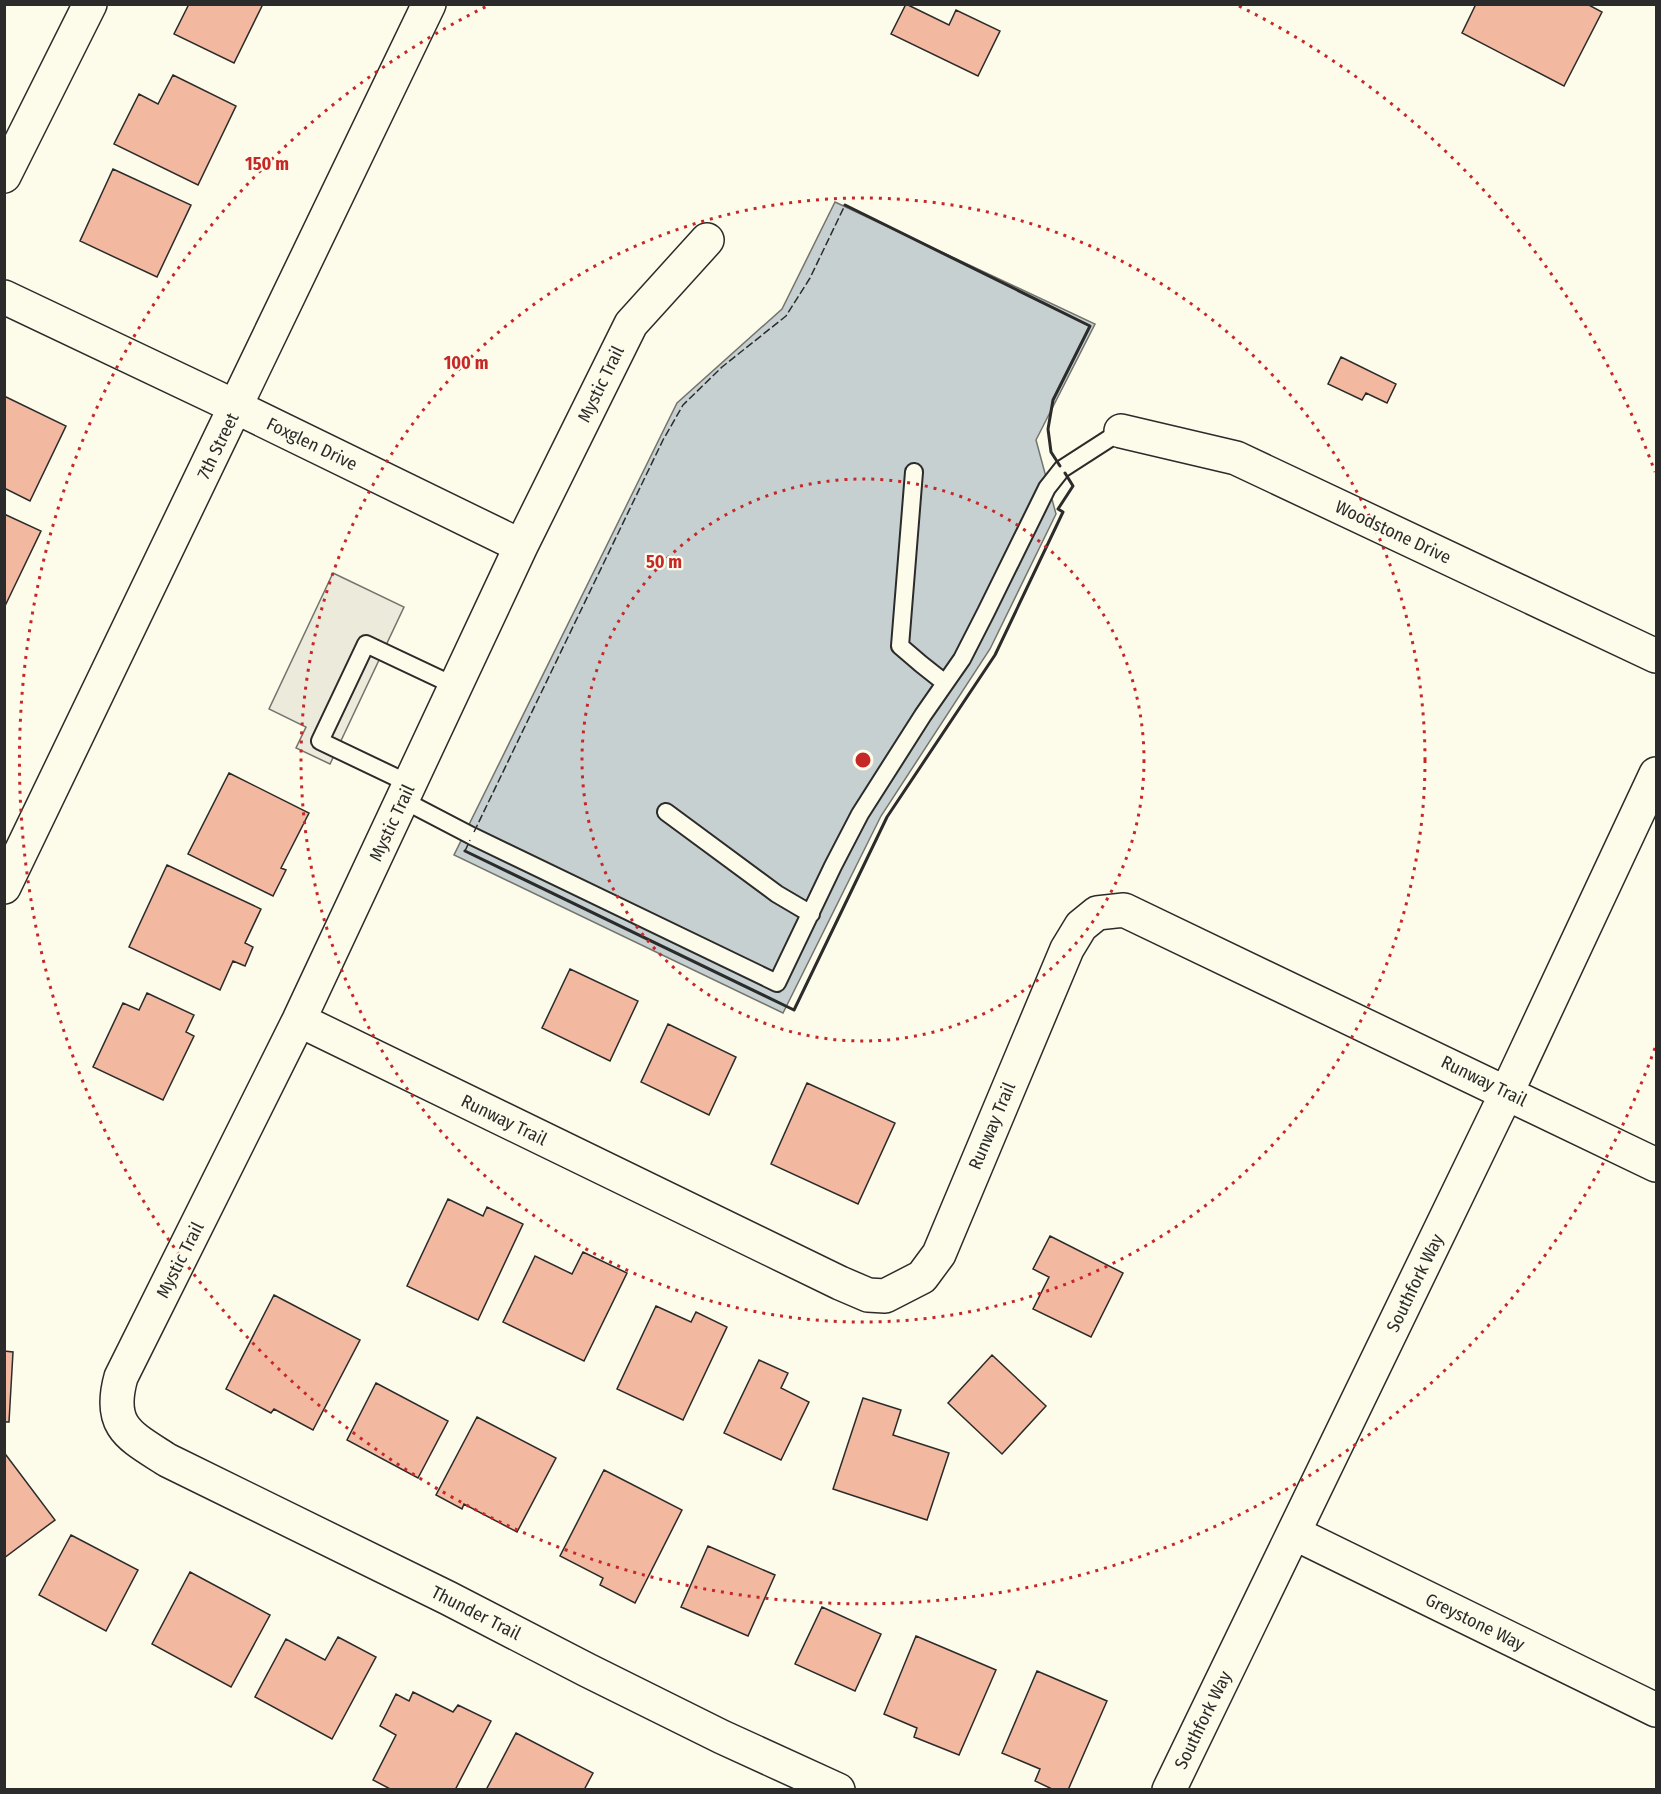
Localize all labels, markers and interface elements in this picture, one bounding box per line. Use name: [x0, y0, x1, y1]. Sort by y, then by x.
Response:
text: 150 m: [245, 153, 289, 175]
street label: Mystic Trail: [573, 342, 629, 426]
text: 100 m: [444, 352, 488, 374]
street label: 7th Street: [193, 409, 244, 483]
street label: Foxglen Drive: [263, 413, 361, 475]
street label: Woodstone Drive: [1332, 496, 1455, 569]
text: 50 m: [646, 551, 682, 573]
centre of rings: [853, 750, 873, 770]
street label: Mystic Trail: [365, 781, 419, 865]
street label: Runway Trail: [1438, 1051, 1531, 1111]
street label: Runway Trail: [964, 1079, 1020, 1173]
street label: Runway Trail: [458, 1090, 551, 1150]
street label: Mystic Trail: [152, 1218, 209, 1302]
street label: Southfork Way: [1382, 1230, 1448, 1336]
street label: Thunder Trail: [428, 1581, 525, 1645]
street label: Greystone Way: [1422, 1589, 1528, 1655]
street label: Southfork Way: [1170, 1667, 1236, 1773]

